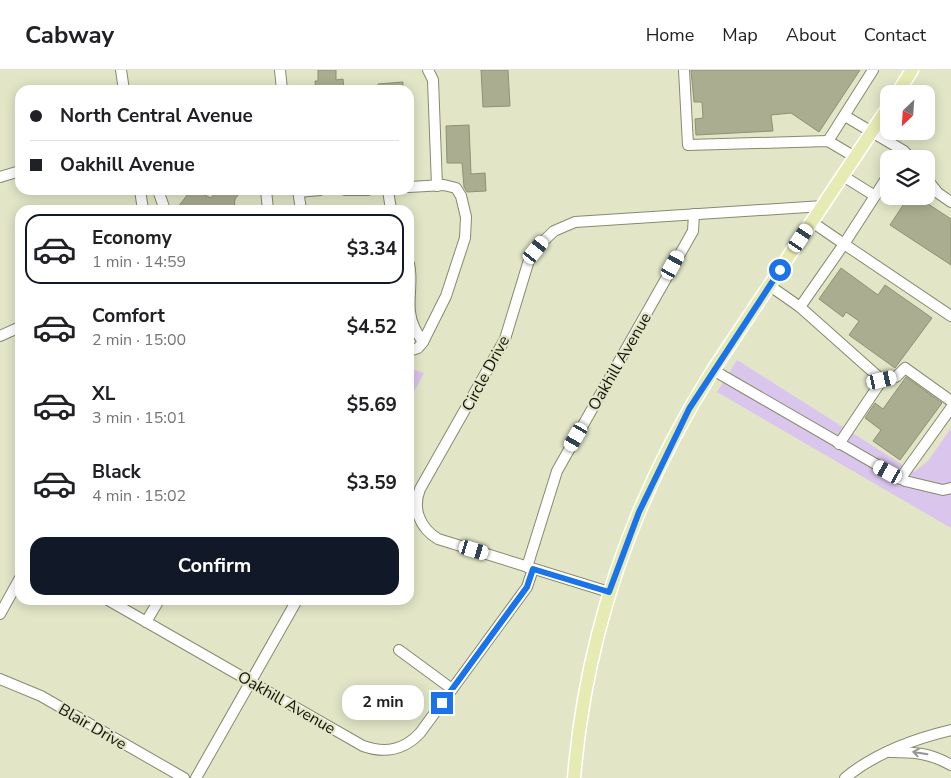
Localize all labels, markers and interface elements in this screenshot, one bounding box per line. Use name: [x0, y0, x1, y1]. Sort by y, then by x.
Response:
text: Cabway: [25, 19, 114, 51]
text: Home: [646, 23, 694, 47]
text: Map: [722, 23, 758, 47]
text: About: [786, 23, 836, 47]
text: Contact: [864, 23, 926, 47]
north arrow: [880, 85, 935, 140]
map controls: [880, 85, 935, 205]
text: North Central Avenue: [60, 103, 253, 129]
button: layers: [880, 150, 935, 205]
text: Oakhill Avenue: [60, 152, 195, 178]
car: [786, 221, 815, 255]
text: Economy: [92, 225, 172, 251]
icon: car: [32, 227, 77, 272]
car: [520, 234, 551, 266]
text: $3.34: [347, 236, 397, 262]
car: [659, 248, 686, 282]
text: 1 min · 14:59: [92, 251, 186, 273]
route start: [769, 259, 791, 281]
text: Comfort: [92, 303, 165, 329]
icon: car: [32, 305, 77, 350]
street label: Oakhill Avenue: [583, 309, 657, 414]
text: $4.52: [347, 314, 397, 340]
text: 2 min · 15:00: [92, 329, 186, 351]
street label: Circle Drive: [457, 332, 515, 415]
car: [865, 369, 898, 391]
text: XL: [92, 381, 115, 407]
icon: car: [32, 383, 77, 428]
text: $5.69: [347, 392, 397, 418]
text: 3 min · 15:01: [92, 407, 186, 429]
car: [562, 420, 589, 454]
car: [871, 458, 904, 486]
text: Black: [92, 459, 141, 485]
icon: car: [32, 461, 77, 506]
text: $3.59: [347, 470, 397, 496]
text: 4 min · 15:02: [92, 485, 186, 507]
button: Confirm: [30, 537, 399, 595]
car: [457, 538, 490, 562]
street label: Oakhill Avenue: [234, 666, 339, 740]
callout: 2 min: [342, 686, 424, 720]
text: 2 min: [362, 691, 404, 713]
route end: [431, 692, 453, 714]
street label: Blair Drive: [54, 698, 131, 755]
one-way arrow: [913, 748, 929, 758]

